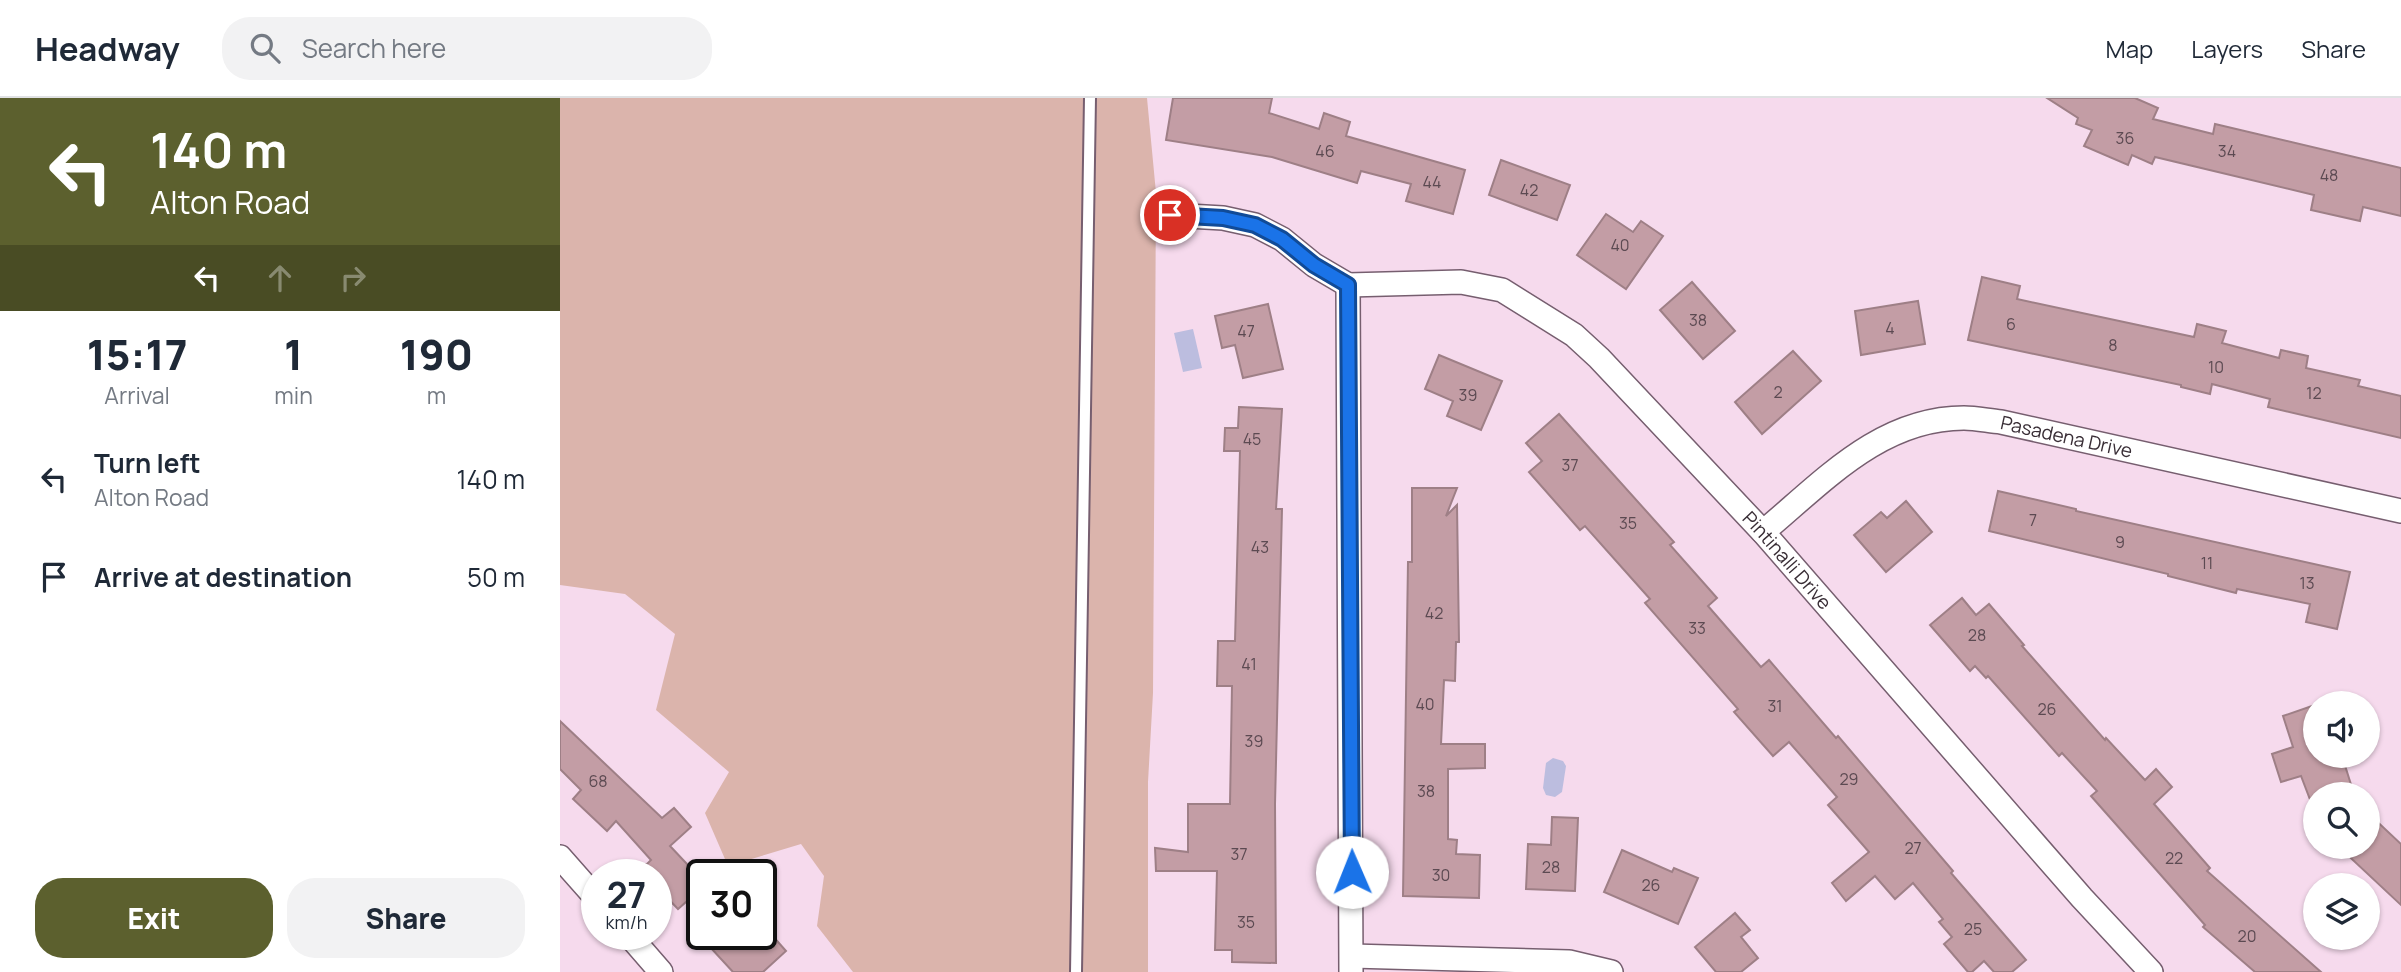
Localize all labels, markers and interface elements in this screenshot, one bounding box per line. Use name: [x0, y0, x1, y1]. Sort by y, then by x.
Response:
search box: [222, 17, 712, 80]
text: Headway: [35, 26, 180, 71]
icon: search: [246, 29, 284, 67]
text: Search here: [302, 30, 446, 66]
text: Map: [2106, 32, 2153, 65]
text: Layers: [2191, 32, 2263, 65]
text: Share: [2301, 32, 2366, 65]
text: 140 m: [150, 116, 287, 183]
icon: left: [35, 126, 126, 217]
house number: 36: [2116, 127, 2134, 149]
house number: 46: [1315, 140, 1335, 162]
house number: 34: [2218, 140, 2236, 162]
house number: 48: [2320, 164, 2338, 186]
house number: 44: [1422, 171, 1442, 193]
house number: 42: [1520, 179, 1538, 201]
text: Alton Road: [150, 180, 310, 224]
pin: [1140, 185, 1200, 245]
icon: arrive: [1151, 196, 1189, 234]
house number: 40: [1610, 234, 1630, 256]
icon: left: [188, 259, 226, 297]
icon: ahead: [261, 259, 299, 297]
icon: right: [334, 259, 372, 297]
house number: 38: [1689, 309, 1707, 331]
house number: 6: [2006, 313, 2016, 335]
house number: 4: [1885, 317, 1895, 339]
house number: 47: [1237, 320, 1255, 342]
text: 15:17: [87, 325, 188, 383]
text: 1: [284, 325, 303, 383]
text: 190: [400, 325, 473, 383]
house number: 8: [2108, 334, 2118, 356]
house number: 10: [2208, 356, 2224, 378]
text: Arrival: [104, 379, 170, 411]
text: min: [274, 379, 313, 411]
text: m: [427, 379, 446, 411]
house number: 2: [1773, 381, 1783, 403]
house number: 12: [2306, 382, 2322, 404]
house number: 39: [1459, 384, 1477, 406]
street label: Pasadena Drive: [1998, 409, 2135, 464]
house number: 45: [1243, 428, 1261, 450]
text: Turn left: [94, 445, 201, 481]
house number: 37: [1562, 454, 1578, 476]
icon: left: [35, 460, 73, 498]
text: 140 m: [456, 461, 525, 497]
text: Alton Road: [94, 481, 209, 513]
street label: Pintinalli Drive: [1737, 506, 1838, 615]
house number: 7: [2029, 509, 2037, 531]
house number: 35: [1619, 512, 1637, 534]
house number: 9: [2115, 531, 2125, 553]
house number: 43: [1251, 536, 1269, 558]
house number: 11: [2201, 552, 2213, 574]
icon: arrive: [35, 558, 73, 596]
text: Arrive at destination: [94, 559, 352, 595]
text: 50 m: [467, 559, 525, 595]
house number: 13: [2299, 572, 2315, 594]
house number: 42: [1425, 602, 1443, 624]
house number: 33: [1688, 617, 1706, 639]
house number: 28: [1968, 624, 1986, 646]
house number: 41: [1241, 653, 1257, 675]
map controls: [2303, 691, 2380, 950]
button: sound: [2303, 691, 2380, 768]
house number: 40: [1415, 693, 1435, 715]
house number: 31: [1767, 695, 1783, 717]
house number: 26: [2037, 698, 2057, 720]
house number: 39: [1245, 730, 1263, 752]
house number: 29: [1839, 768, 1859, 790]
house number: 68: [588, 770, 608, 792]
house number: 38: [1417, 780, 1435, 802]
button: search: [2303, 782, 2380, 859]
position arrow: [1315, 835, 1389, 909]
house number: 27: [1904, 837, 1922, 859]
house number: 37: [1231, 843, 1247, 865]
house number: 22: [2165, 847, 2183, 869]
house number: 28: [1542, 856, 1560, 878]
speed limit sign: 30: [686, 859, 777, 950]
house number: 30: [1432, 864, 1450, 886]
text: 27: [607, 871, 646, 919]
button: layers: [2303, 873, 2380, 950]
house number: 26: [1641, 874, 1661, 896]
button: Exit: [35, 878, 273, 958]
button: Share: [287, 878, 525, 958]
text: km/h: [606, 910, 647, 934]
house number: 35: [1237, 911, 1255, 933]
house number: 25: [1964, 918, 1982, 940]
house number: 20: [2238, 925, 2256, 947]

